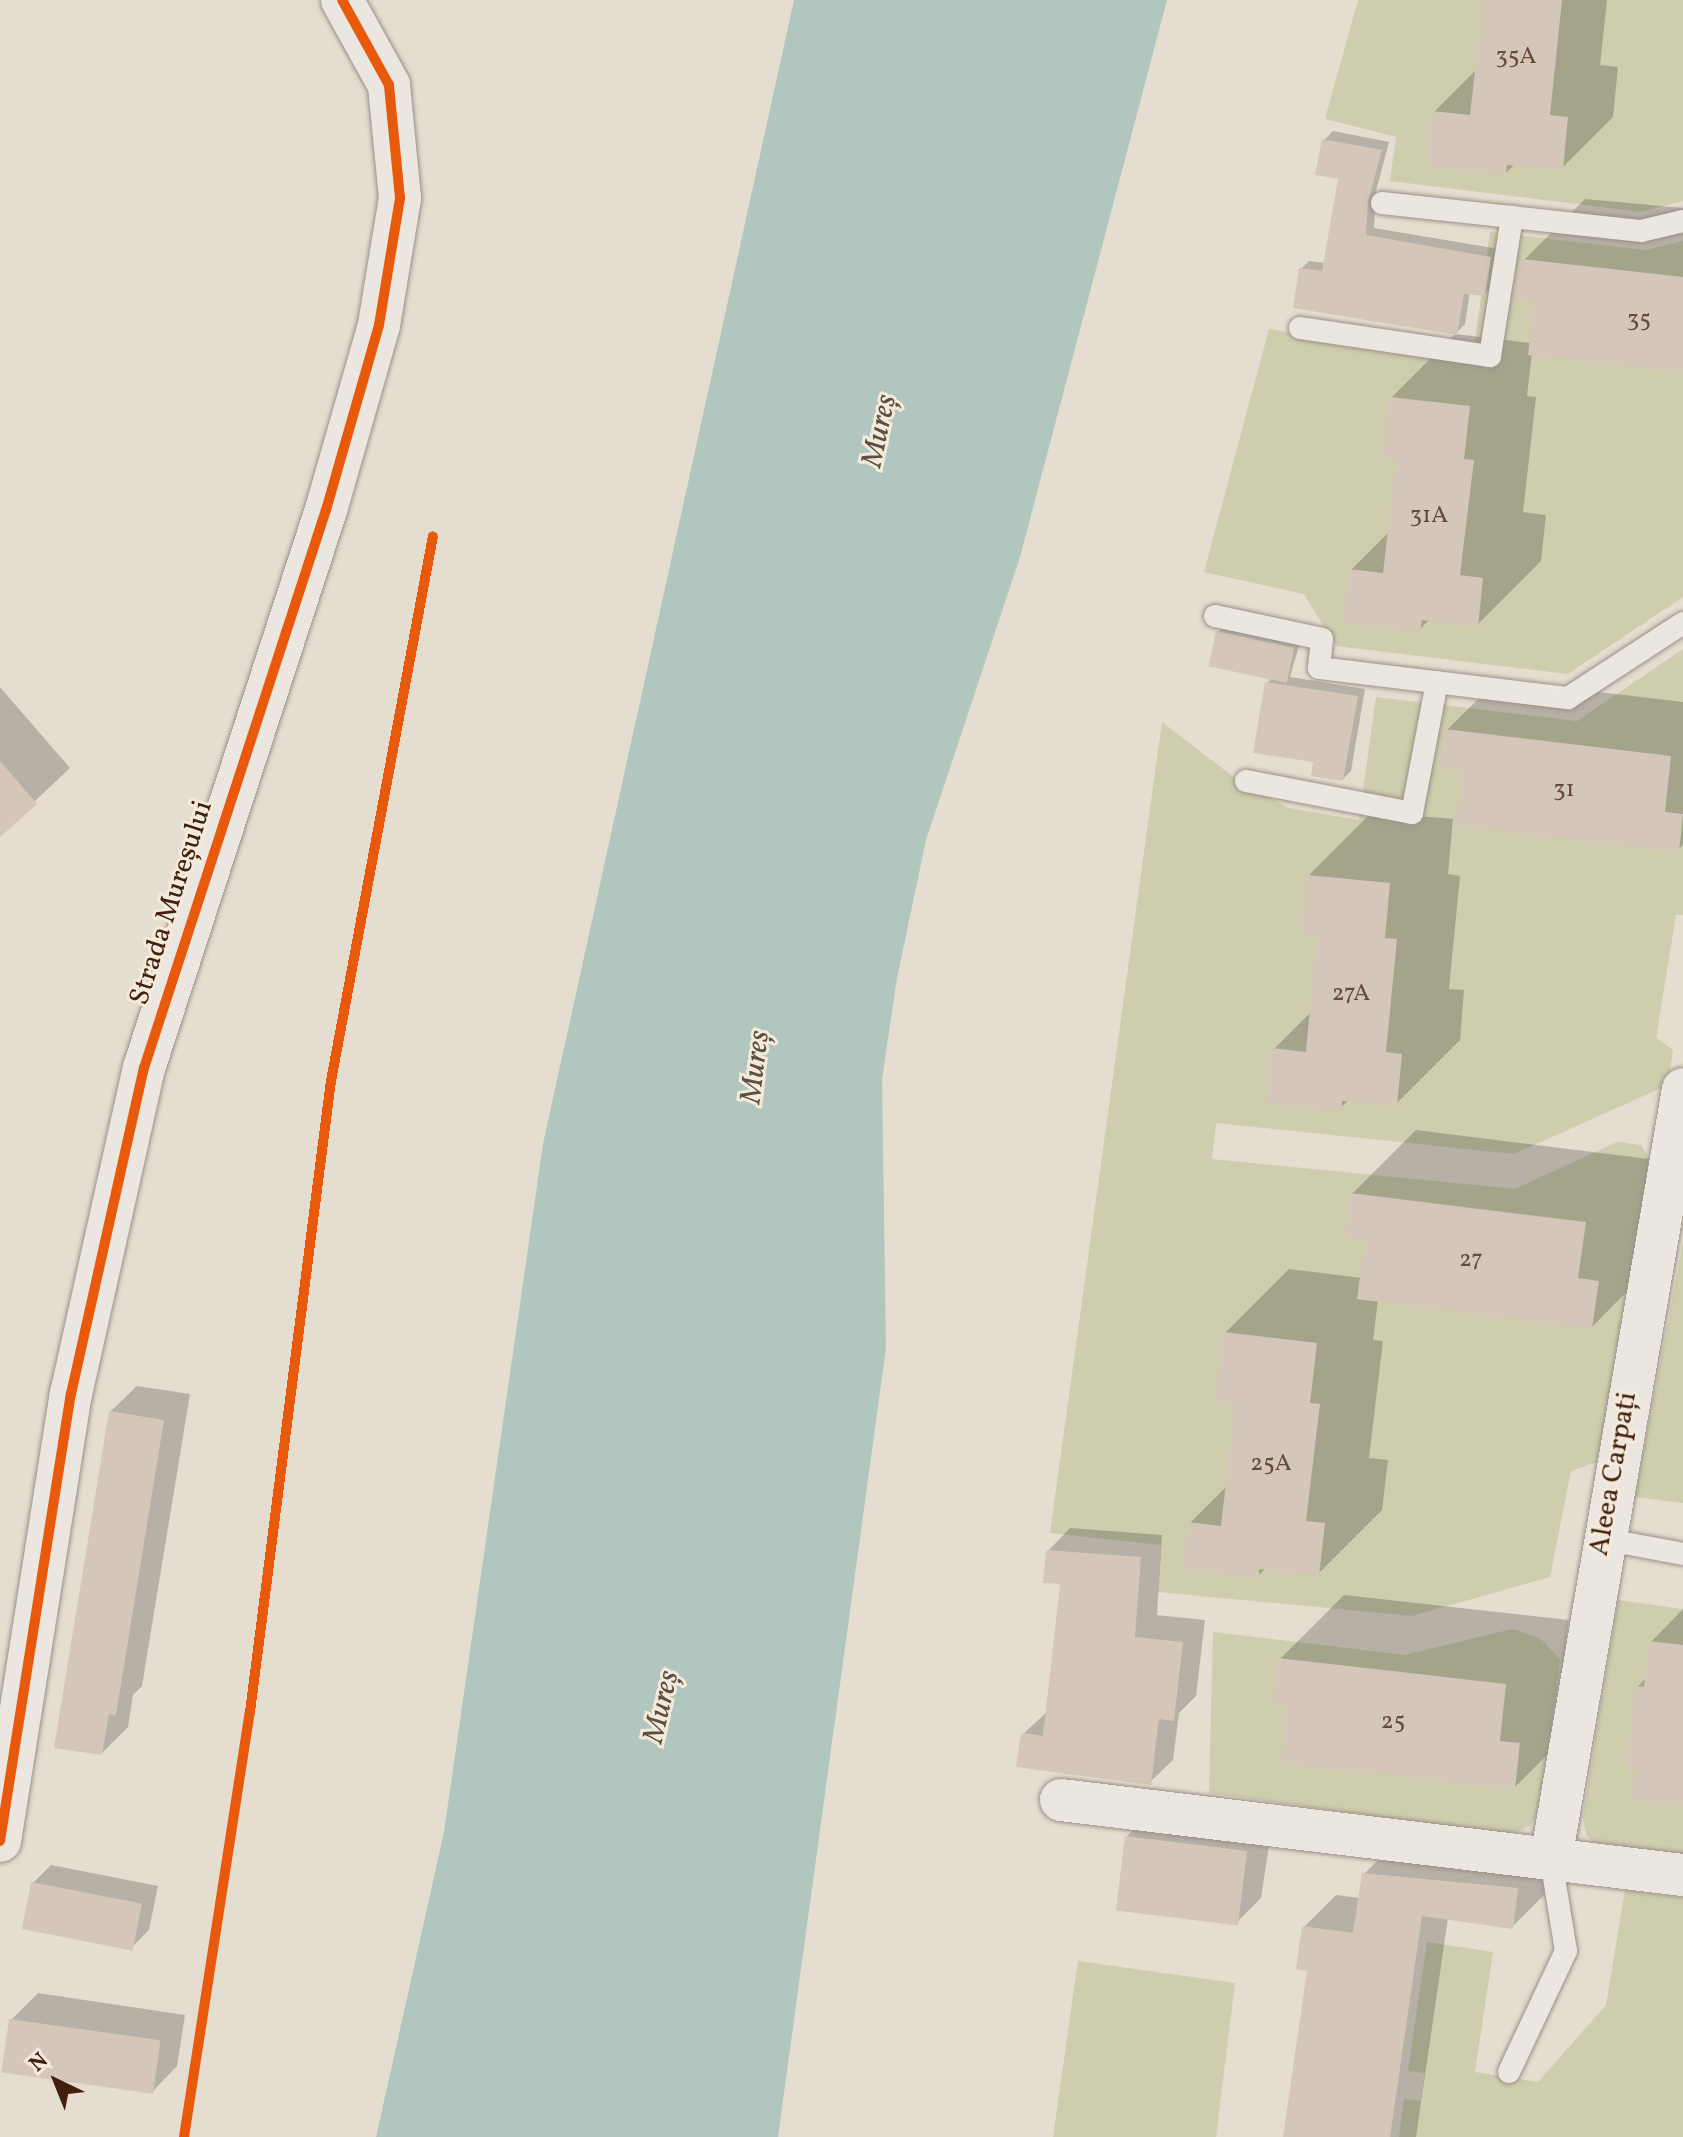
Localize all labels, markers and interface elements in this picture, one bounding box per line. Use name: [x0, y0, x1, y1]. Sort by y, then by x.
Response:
house number: 35A: [1496, 44, 1536, 72]
house number: 35: [1627, 307, 1651, 335]
water label: Mureș: [855, 391, 905, 471]
house number: 31A: [1410, 503, 1448, 531]
house number: 31: [1553, 777, 1575, 805]
street label: Strada Mureșului: [123, 797, 221, 1009]
house number: 27A: [1332, 981, 1370, 1009]
water label: Mureș: [734, 1028, 778, 1106]
house number: 27: [1459, 1247, 1483, 1275]
street label: Aleea Carpați: [1583, 1389, 1645, 1559]
house number: 25A: [1250, 1451, 1292, 1479]
water label: Mureș: [636, 1667, 688, 1747]
house number: 25: [1381, 1709, 1405, 1737]
north arrow: [16, 2041, 96, 2121]
text: N: [23, 2046, 56, 2080]

